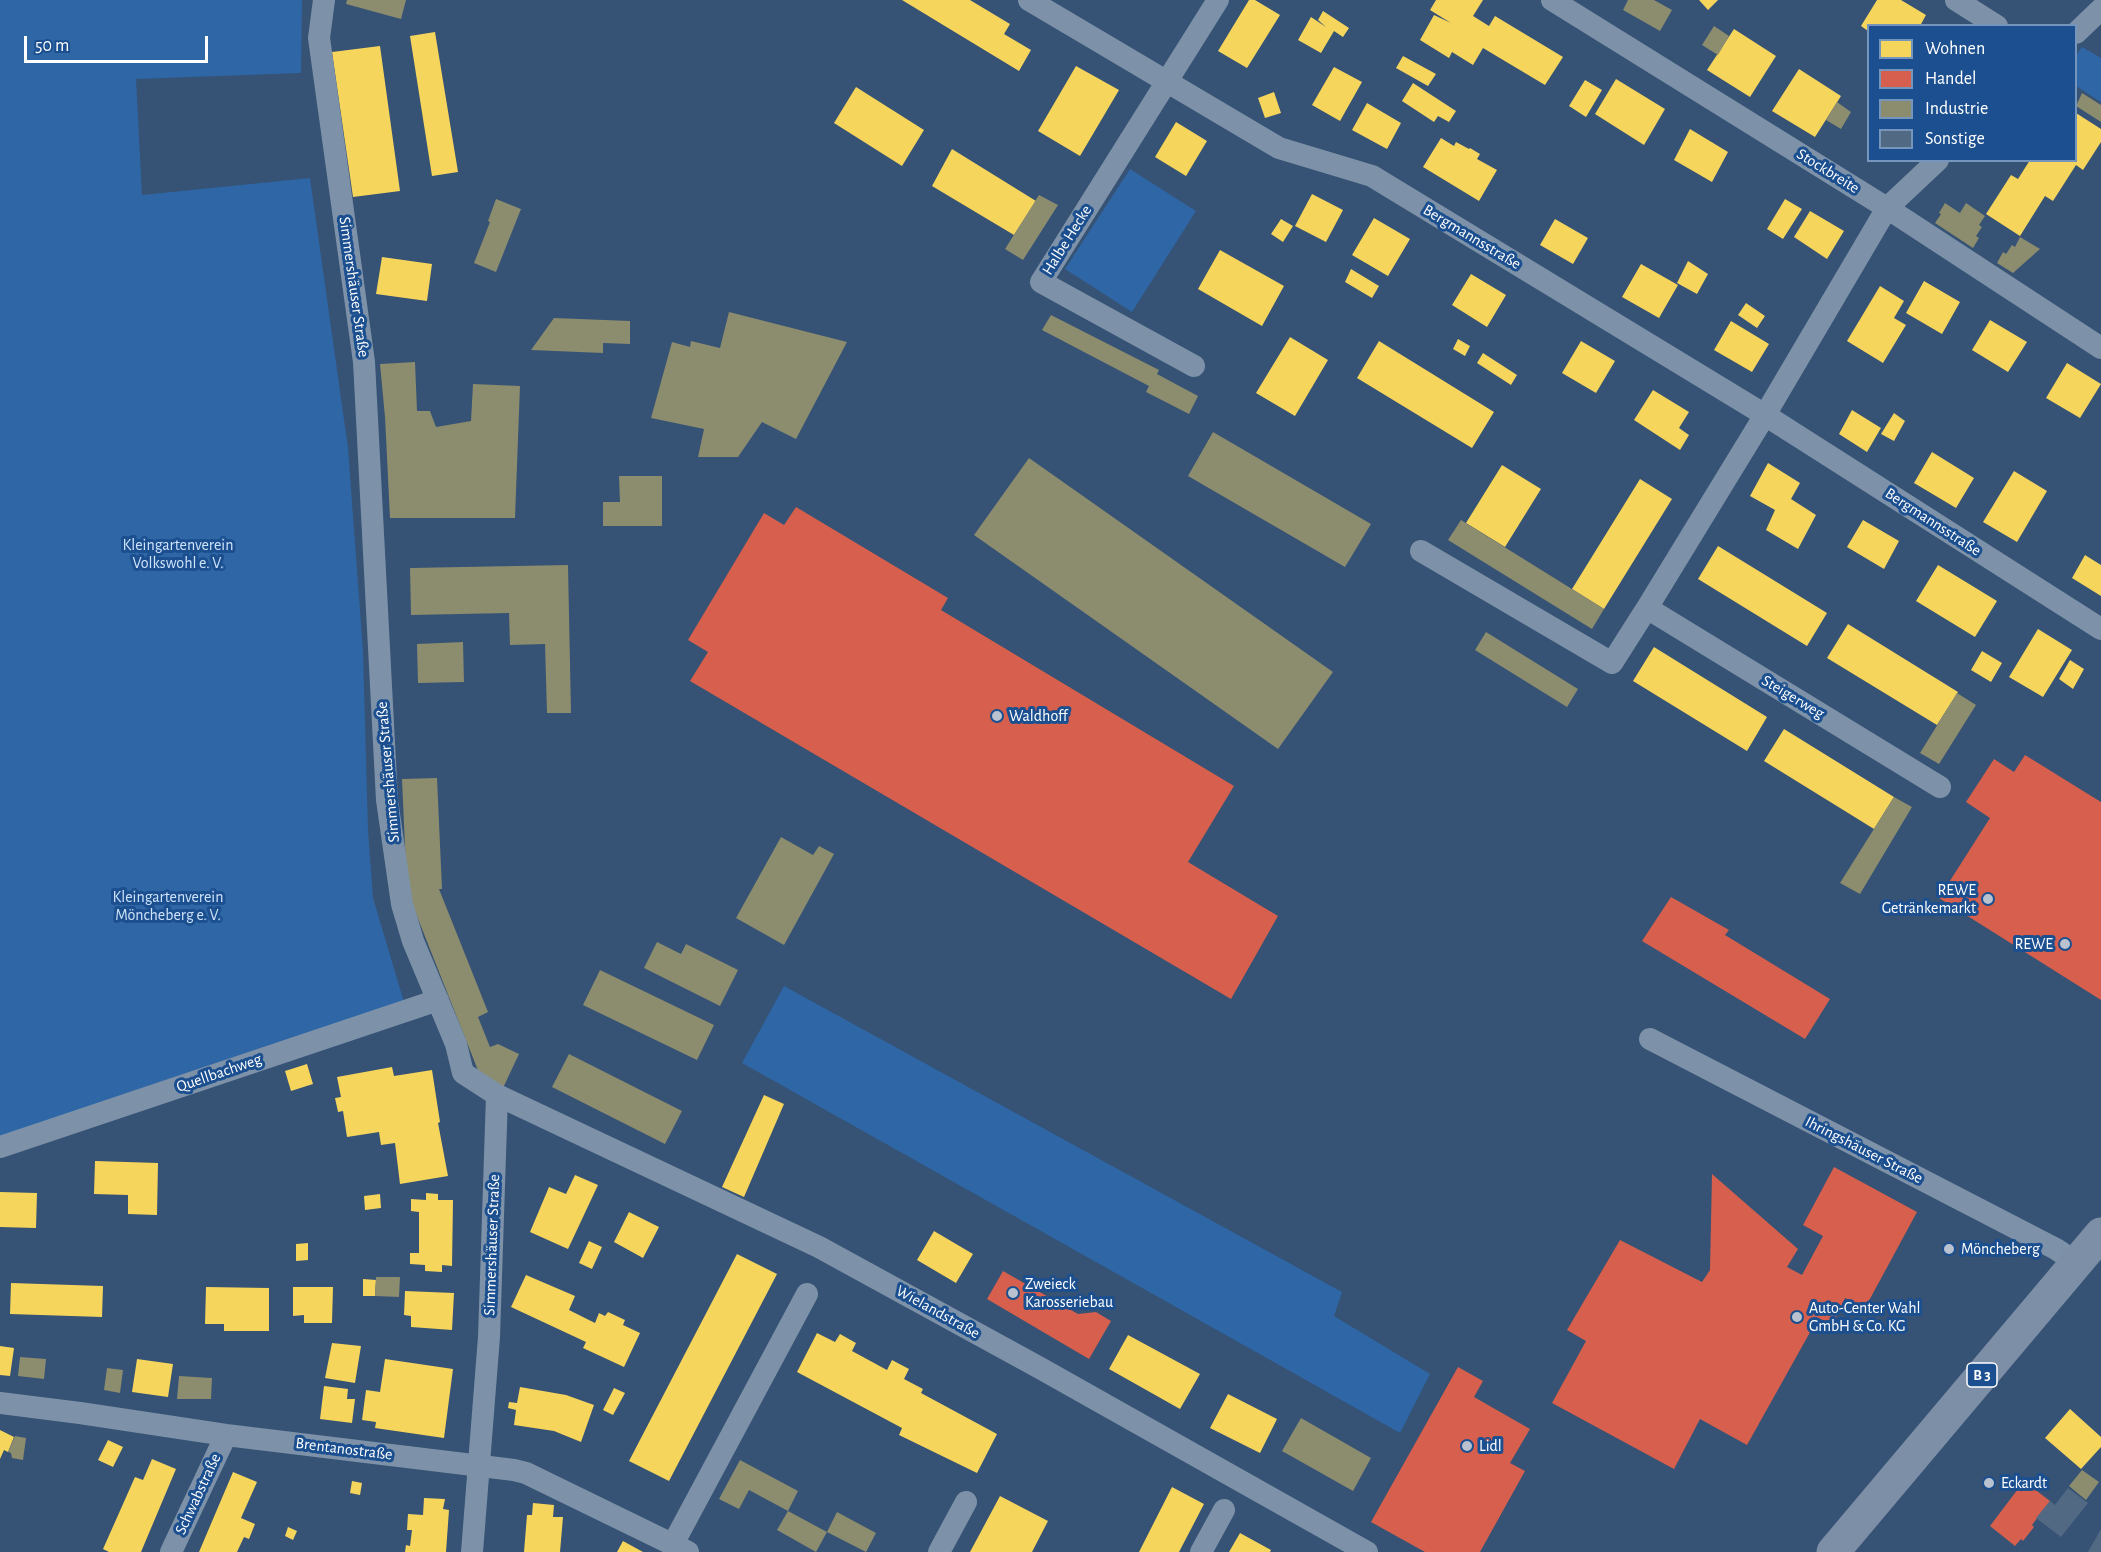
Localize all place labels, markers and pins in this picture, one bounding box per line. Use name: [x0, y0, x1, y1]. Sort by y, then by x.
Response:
place label: Waldhoff: [1009, 706, 1068, 726]
marker: Waldhoff: [990, 709, 1004, 723]
place label: REWE Getränkemarkt: [1882, 880, 1976, 918]
marker: REWE Getränkemarkt: [1981, 892, 1995, 906]
place label: REWE: [2014, 934, 2053, 954]
marker: REWE: [2058, 937, 2072, 951]
place label: Möncheberg: [1961, 1239, 2040, 1259]
marker: Möncheberg: [1942, 1242, 1956, 1256]
place label: Zweieck Karosseriebau: [1025, 1274, 1113, 1312]
marker: Zweieck Karosseriebau: [1006, 1286, 1020, 1300]
place label: Auto-Center Wahl GmbH & Co. KG: [1809, 1298, 1921, 1336]
marker: Auto-Center Wahl GmbH & Co. KG: [1790, 1310, 1804, 1324]
place label: Lidl: [1479, 1436, 1502, 1456]
marker: Lidl: [1460, 1439, 1474, 1453]
place label: Eckardt: [2001, 1473, 2047, 1493]
marker: Eckardt: [1982, 1476, 1996, 1490]

